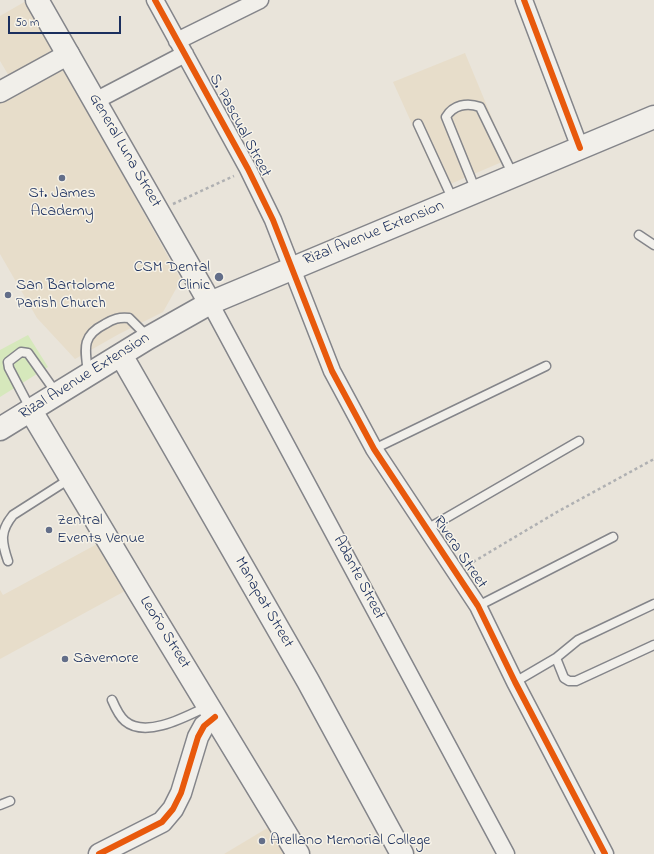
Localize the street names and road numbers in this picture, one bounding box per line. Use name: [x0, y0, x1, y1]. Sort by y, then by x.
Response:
street label: S. Pascual Street: [204, 71, 274, 181]
street label: General Luna Street: [84, 91, 164, 211]
street label: Rizal Avenue Extension: [301, 197, 447, 271]
street label: Rizal Avenue Extension: [16, 329, 154, 425]
street label: Rivera Street: [428, 513, 490, 593]
street label: Adante Street: [328, 533, 388, 623]
street label: Manapat Street: [229, 554, 297, 652]
street label: Leoño Street: [134, 593, 194, 673]

